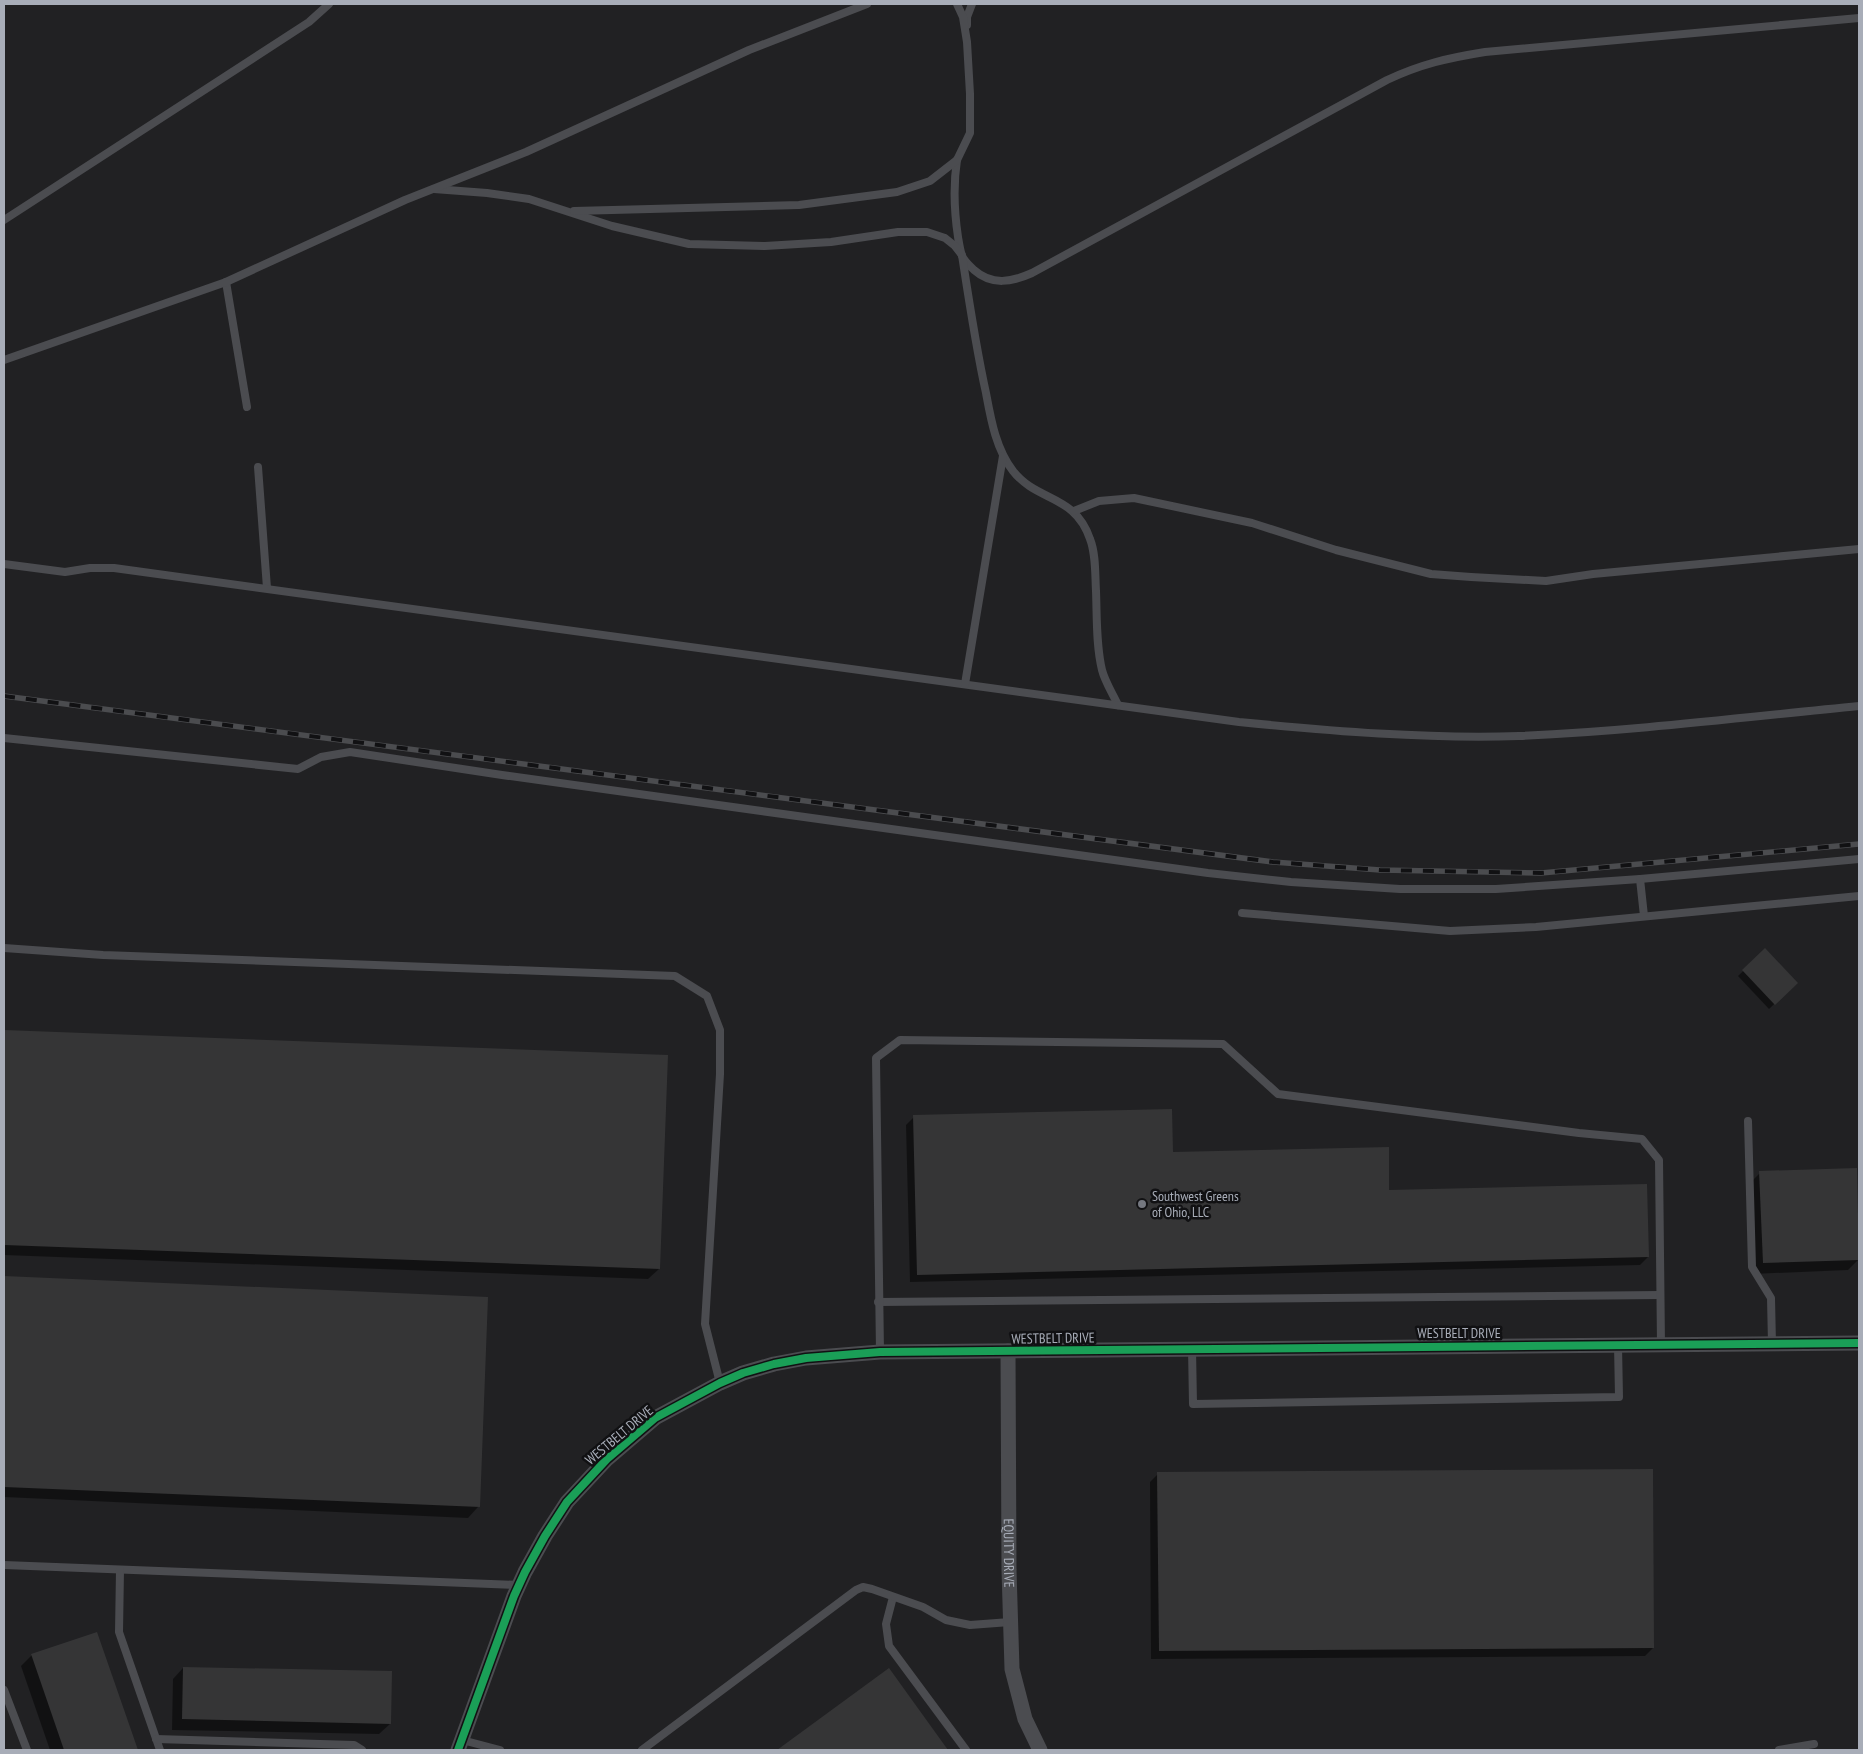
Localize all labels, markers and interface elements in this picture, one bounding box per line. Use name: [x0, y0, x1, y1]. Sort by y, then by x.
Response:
place label: Southwest Greens of Ohio, LLC: [1152, 1187, 1239, 1221]
marker: Southwest Greens of Ohio, LLC: [1136, 1198, 1148, 1210]
street label: WESTBELT DRIVE: [1417, 1324, 1501, 1342]
street label: WESTBELT DRIVE: [1011, 1328, 1095, 1348]
street label: WESTBELT DRIVE: [581, 1401, 657, 1469]
street label: EQUITY DRIVE: [1000, 1518, 1019, 1588]

